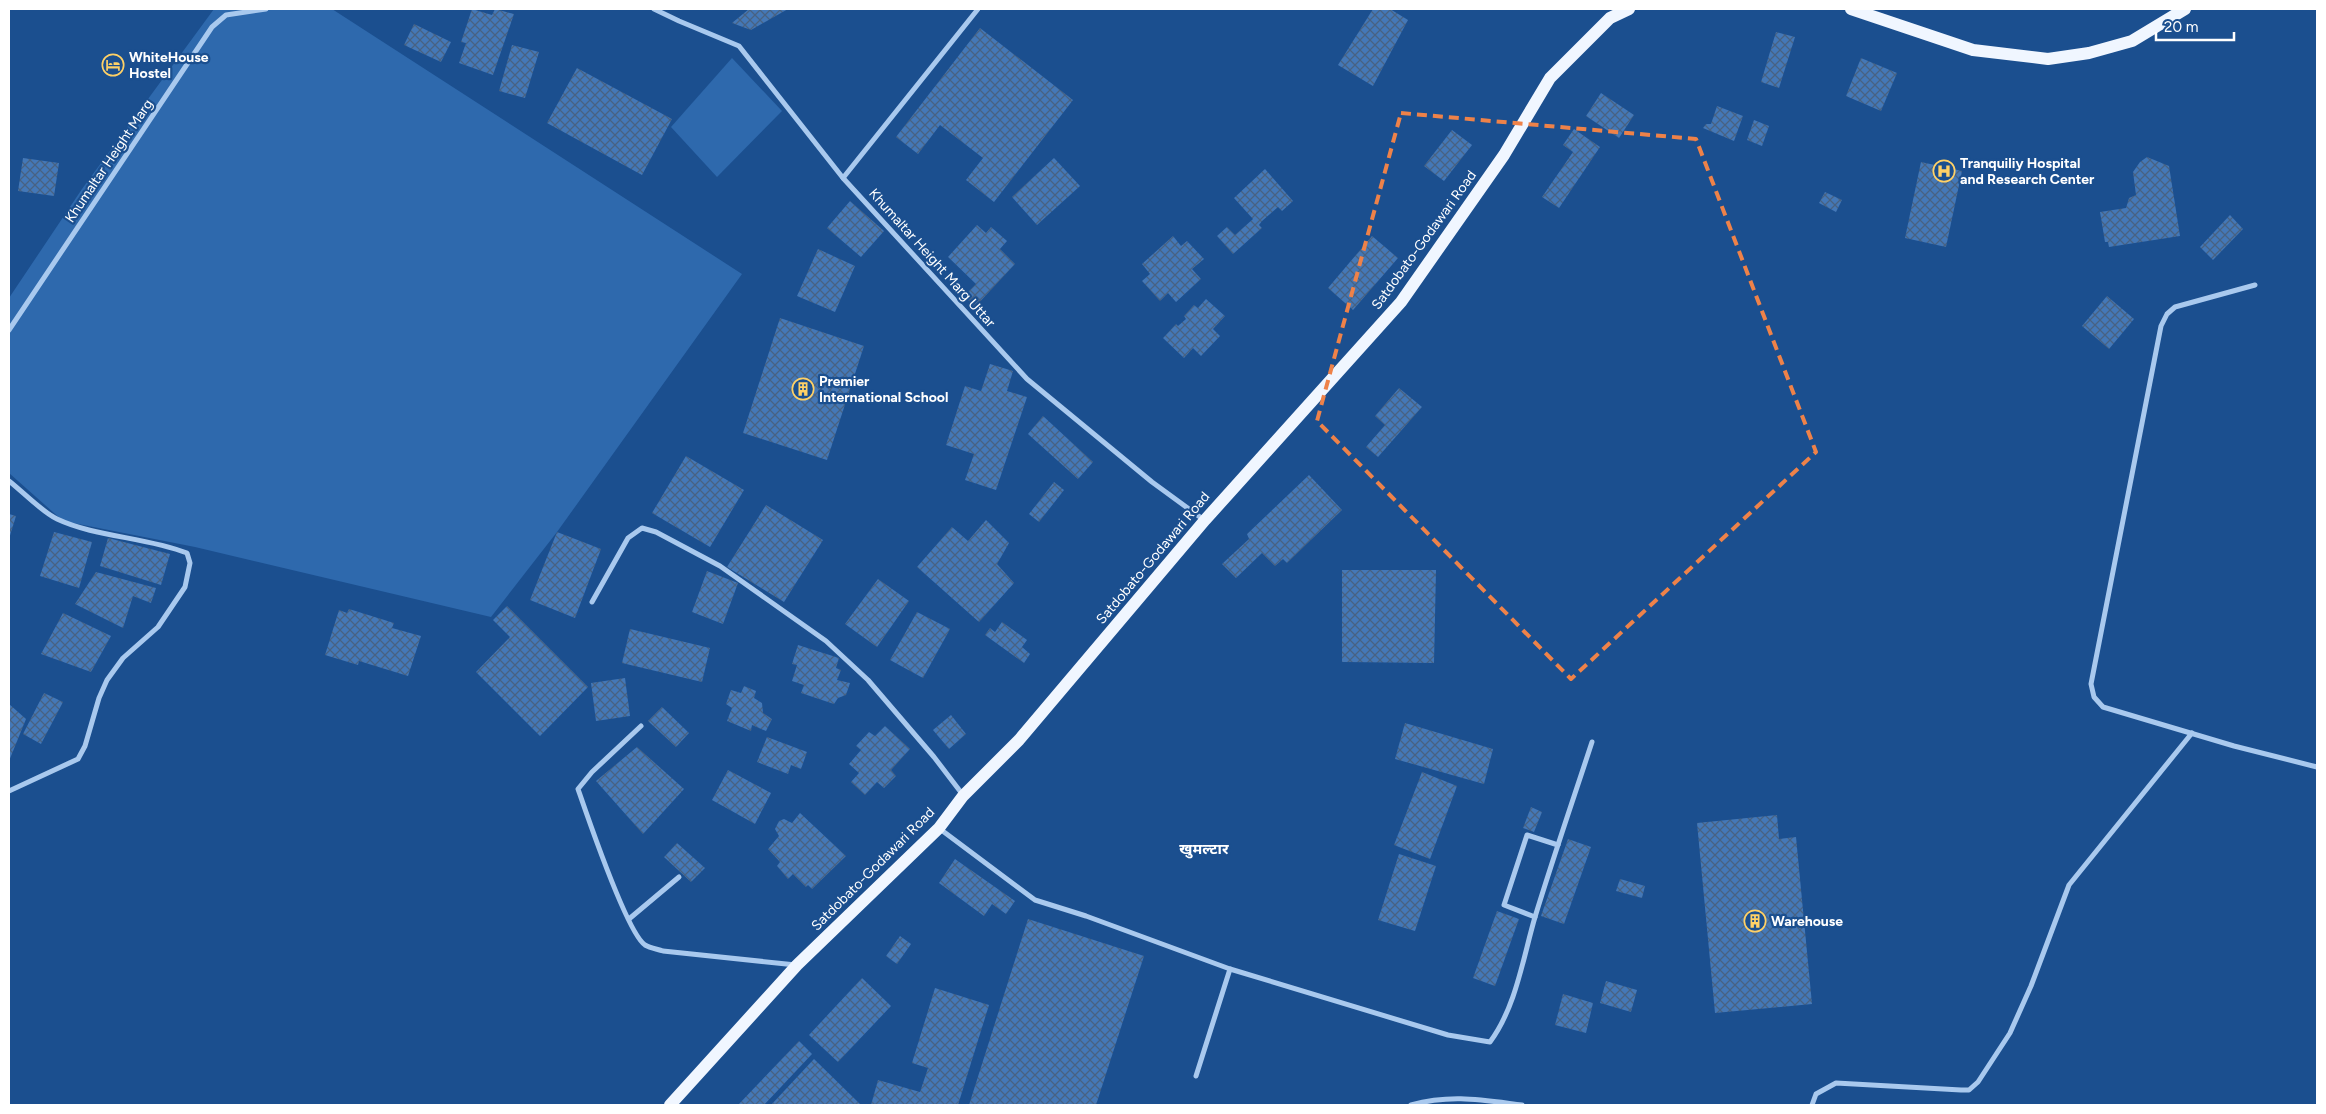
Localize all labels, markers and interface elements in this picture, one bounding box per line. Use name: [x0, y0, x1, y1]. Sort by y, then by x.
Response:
scale bar: [2156, 10, 2234, 42]
text: 20 m: [2164, 18, 2198, 36]
place label: WhiteHouse Hostel: [129, 49, 209, 82]
hotel icon: WhiteHouse Hostel: [101, 53, 125, 77]
street label: Khumaltar Height Marg: [61, 96, 157, 226]
place label: Tranquiliy Hospital and Research Center: [1960, 155, 2095, 188]
hospital icon: Tranquiliy Hospital and Research Center: [1932, 159, 1956, 183]
street label: Satdobato-Godawari Road: [1368, 167, 1480, 313]
street label: Khumaltar Height Marg Uttar: [865, 185, 999, 331]
place label: Premier International School: [819, 373, 948, 406]
building icon: Premier International School: [791, 377, 815, 401]
street label: Satdobato-Godawari Road: [1093, 488, 1213, 628]
street label: Satdobato-Godawari Road: [808, 804, 938, 934]
district label: खुमल्टार: [1179, 840, 1229, 859]
building icon: Warehouse: [1743, 909, 1767, 933]
place label: Warehouse: [1771, 913, 1843, 930]

